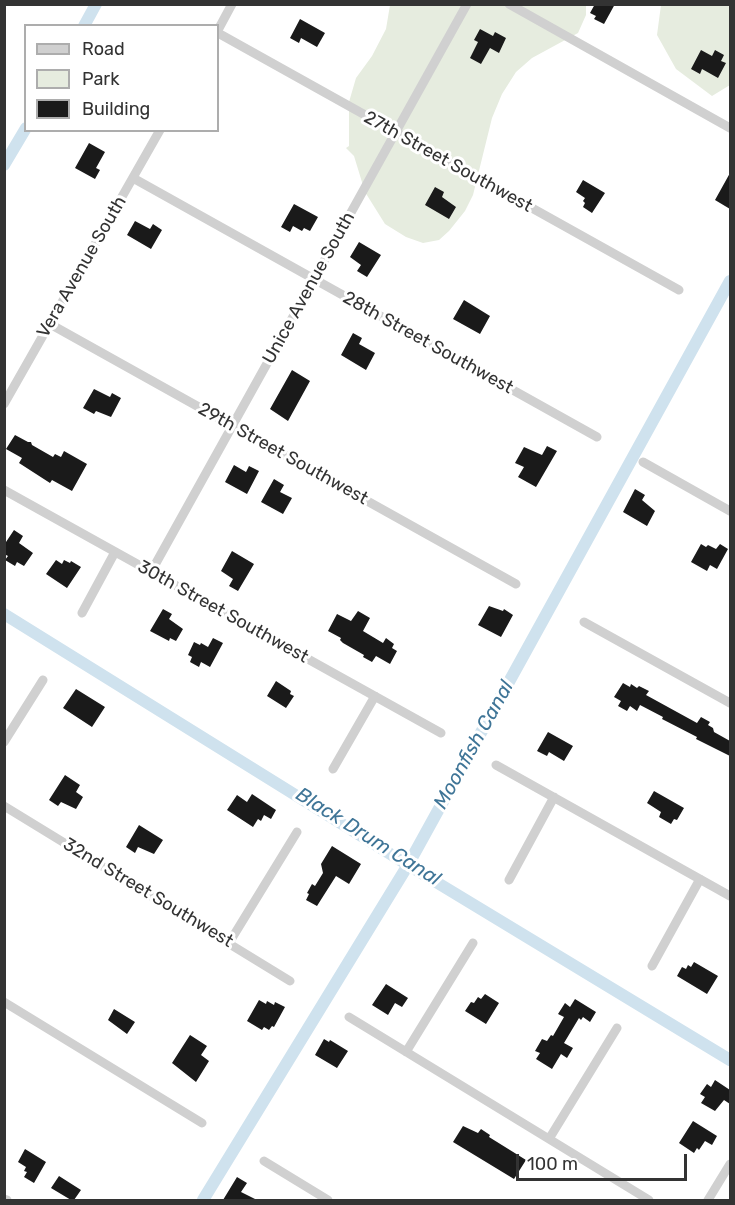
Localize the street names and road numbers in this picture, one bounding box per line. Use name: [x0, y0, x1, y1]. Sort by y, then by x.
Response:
street label: 27th Street Southwest: [360, 107, 536, 217]
street label: Vera Avenue South: [33, 192, 131, 342]
street label: Unice Avenue South: [258, 208, 360, 368]
street label: 28th Street Southwest: [339, 287, 517, 399]
street label: 29th Street Southwest: [194, 398, 372, 510]
street label: 30th Street Southwest: [134, 556, 312, 668]
street label: 32nd Street Southwest: [59, 834, 237, 952]

